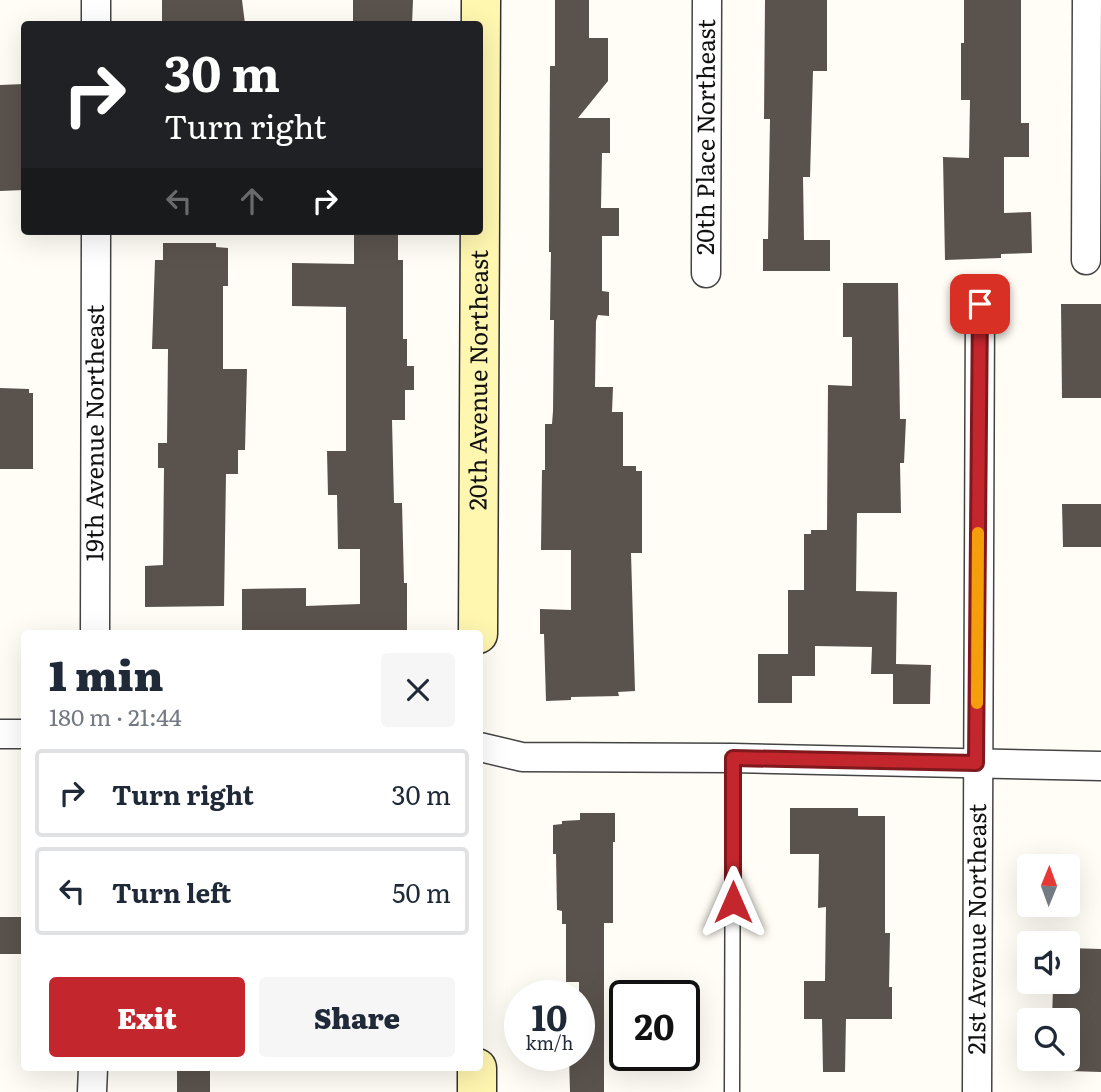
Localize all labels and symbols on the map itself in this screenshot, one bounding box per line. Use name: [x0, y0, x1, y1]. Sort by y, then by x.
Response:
street label: 20th Place Northeast: [686, 19, 722, 255]
street label: 20th Avenue Northeast: [459, 249, 495, 510]
pin: [950, 274, 1010, 334]
street label: 19th Avenue Northeast: [75, 304, 111, 561]
street label: 21st Avenue Northeast: [957, 803, 993, 1055]
north arrow: [1017, 854, 1080, 917]
position arrow: [696, 865, 770, 939]
speed limit sign: 20: [609, 980, 700, 1071]

